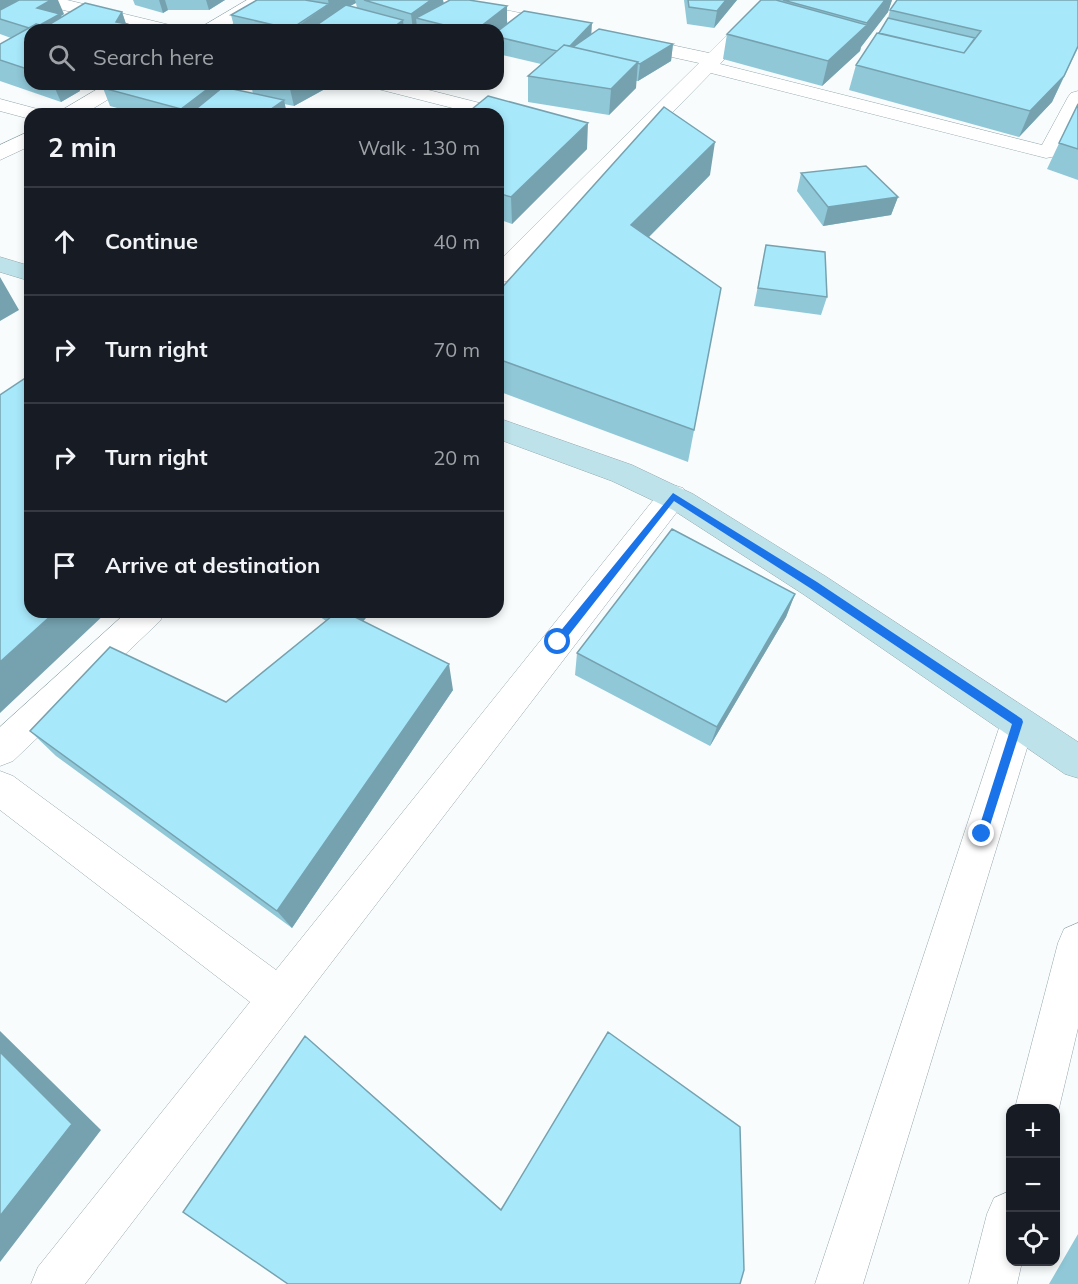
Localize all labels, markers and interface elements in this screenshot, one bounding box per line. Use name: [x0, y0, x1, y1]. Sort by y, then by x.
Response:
search box: [24, 24, 504, 90]
icon: search: [45, 41, 78, 74]
text: Search here: [93, 43, 214, 71]
text: 2 min: [48, 131, 117, 164]
text: Walk · 130 m: [358, 135, 480, 160]
icon: ahead: [48, 225, 81, 258]
text: Continue: [105, 227, 198, 255]
text: 40 m: [433, 229, 480, 254]
icon: right: [48, 333, 81, 366]
text: Turn right: [105, 335, 208, 363]
text: 70 m: [433, 337, 480, 362]
icon: right: [48, 441, 81, 474]
text: Turn right: [105, 443, 208, 471]
text: 20 m: [433, 445, 480, 470]
icon: arrive: [48, 549, 81, 582]
text: Arrive at destination: [105, 551, 320, 579]
route start: [544, 628, 570, 654]
route end: [968, 820, 994, 846]
map controls: [1006, 1104, 1060, 1266]
button: +: [1006, 1104, 1060, 1158]
button: −: [1006, 1158, 1060, 1212]
button: locate: [1006, 1212, 1060, 1266]

